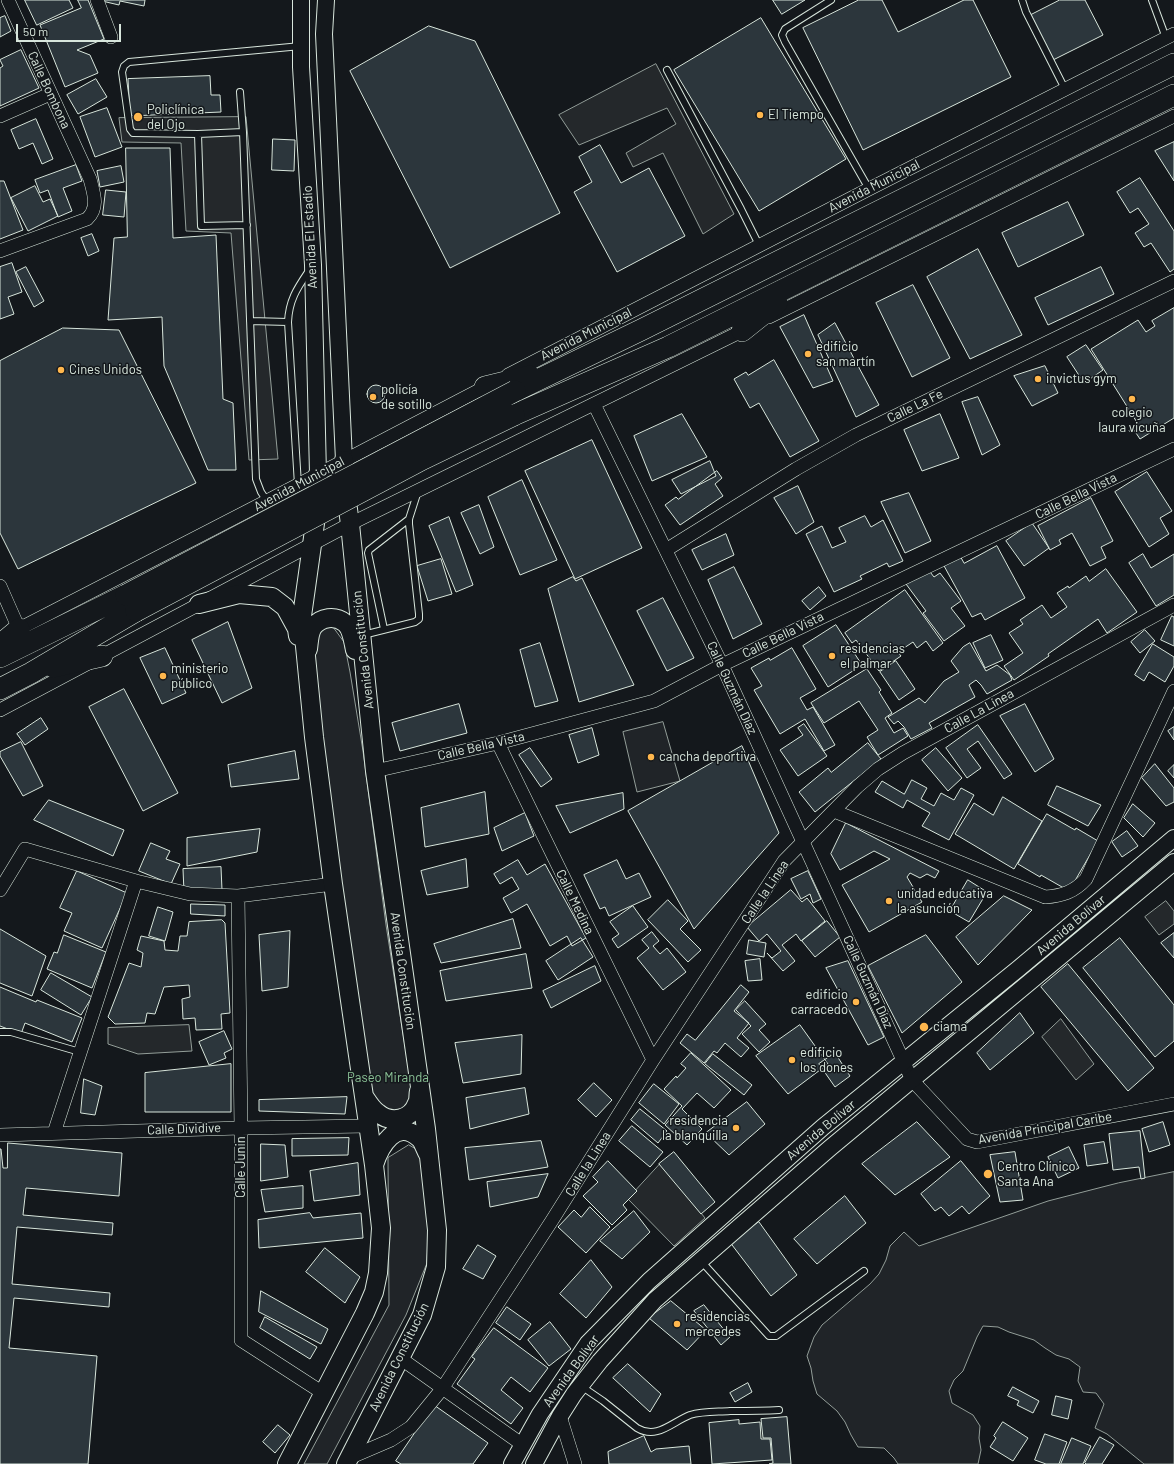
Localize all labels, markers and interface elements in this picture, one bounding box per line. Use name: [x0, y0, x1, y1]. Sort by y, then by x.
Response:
scale bar: [18, 16, 123, 42]
text: 50 m: [23, 24, 48, 38]
street label: Calle Bombona: [24, 49, 74, 131]
place label: Policlínica del Ojo: [147, 102, 204, 133]
place label: El Tiempo: [768, 107, 824, 123]
marker: El Tiempo: [755, 110, 765, 120]
marker: Policlínica del Ojo: [132, 111, 144, 123]
street label: Avenida Municipal: [826, 156, 922, 216]
street label: Avenida El Estadio: [300, 185, 320, 289]
street label: Avenida Municipal: [538, 304, 634, 364]
place label: edificio san martín: [816, 339, 875, 370]
marker: edificio san martín: [803, 349, 813, 359]
place label: Cines Unidos: [69, 362, 142, 378]
marker: Cines Unidos: [56, 365, 66, 375]
place label: invictus gym: [1046, 371, 1117, 387]
marker: invictus gym: [1033, 374, 1043, 384]
place label: policía de sotillo: [381, 382, 432, 413]
street label: Calle La Fe: [884, 386, 946, 426]
marker: policía de sotillo: [368, 392, 378, 402]
marker: colegio laura vicuña: [1127, 394, 1137, 404]
place label: colegio laura vicuña: [1098, 405, 1166, 436]
street label: Avenida Municipal: [251, 454, 347, 514]
street label: Calle Bella Vista: [1033, 470, 1119, 522]
street label: Avenida Constitución: [349, 590, 377, 710]
street label: Calle Bella Vista: [740, 609, 826, 661]
street label: Calle Guzmán Díaz: [704, 639, 760, 737]
place label: residencias el palmar: [840, 641, 905, 672]
marker: residencias el palmar: [827, 651, 837, 661]
place label: ministerio público: [171, 661, 228, 692]
marker: ministerio público: [158, 671, 168, 681]
street label: Calle La Línea: [941, 685, 1017, 737]
street label: Calle Bella Vista: [436, 728, 526, 764]
place label: cancha deportiva: [659, 749, 756, 765]
marker: cancha deportiva: [646, 752, 656, 762]
street label: Calle la Linea: [738, 857, 792, 927]
street label: Calle Medina: [553, 867, 597, 937]
place label: unidad educativa la asunción: [897, 886, 993, 917]
street label: Avenida Bolívar: [1033, 892, 1109, 958]
marker: unidad educativa la asunción: [884, 896, 894, 906]
street label: Avenida Constitución: [387, 911, 419, 1031]
street label: Calle Guzmán Díaz: [840, 933, 896, 1031]
place label: edificio carracedo: [791, 987, 848, 1018]
marker: edificio carracedo: [851, 997, 861, 1007]
place label: ciama: [933, 1019, 967, 1035]
marker: ciama: [918, 1021, 930, 1033]
place label: edificio los dones: [800, 1045, 853, 1076]
marker: edificio los dones: [787, 1055, 797, 1065]
park label: Paseo Miranda: [347, 1070, 429, 1086]
street label: Avenida Bolívar: [783, 1097, 859, 1163]
street label: Avenida Principal Caribe: [977, 1109, 1113, 1147]
place label: residencia la blanquilla: [662, 1113, 728, 1144]
street label: Calle Dividive: [147, 1120, 221, 1138]
marker: residencia la blanquilla: [731, 1123, 741, 1133]
street label: Calle la Linea: [562, 1129, 614, 1199]
street label: Calle Junin: [233, 1136, 249, 1198]
place label: Centro Clínico Santa Ana: [997, 1159, 1076, 1190]
marker: Centro Clínico Santa Ana: [982, 1168, 994, 1180]
street label: Avenida Constitución: [366, 1300, 432, 1414]
place label: residencias mercedes: [685, 1309, 750, 1340]
marker: residencias mercedes: [672, 1319, 682, 1329]
street label: Avenida Bolívar: [540, 1332, 602, 1410]

